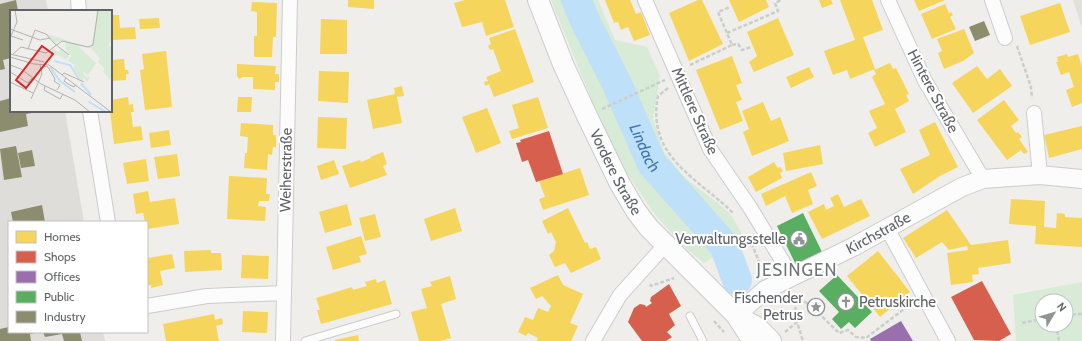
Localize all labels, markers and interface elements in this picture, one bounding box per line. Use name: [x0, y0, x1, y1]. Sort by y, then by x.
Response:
inset map: [10, 10, 112, 112]
street label: Hintere Straße: [903, 46, 963, 136]
street label: Mittlere Straße: [668, 65, 722, 158]
water label: Lindach: [625, 121, 664, 176]
street label: Vordere Straße: [586, 126, 646, 219]
street label: Weiherstraße: [276, 127, 296, 212]
street label: Kirchstraße: [843, 208, 914, 258]
legend: [8, 221, 148, 333]
text: Homes: [44, 229, 81, 244]
public building icon: Verwaltungsstelle: [789, 229, 809, 249]
place label: Verwaltungsstelle: [675, 230, 786, 248]
text: Shops: [44, 249, 76, 264]
district label: JESINGEN: [756, 260, 837, 280]
text: Offices: [44, 269, 80, 284]
text: Public: [44, 289, 75, 304]
place label: Fischender Petrus: [734, 289, 803, 324]
church icon: Petruskirche: [836, 292, 856, 312]
place label: Petruskirche: [859, 293, 936, 311]
north arrow: [1034, 293, 1074, 333]
place icon: Fischender Petrus: [806, 297, 826, 317]
text: N: [1054, 299, 1070, 314]
text: Industry: [44, 309, 85, 324]

